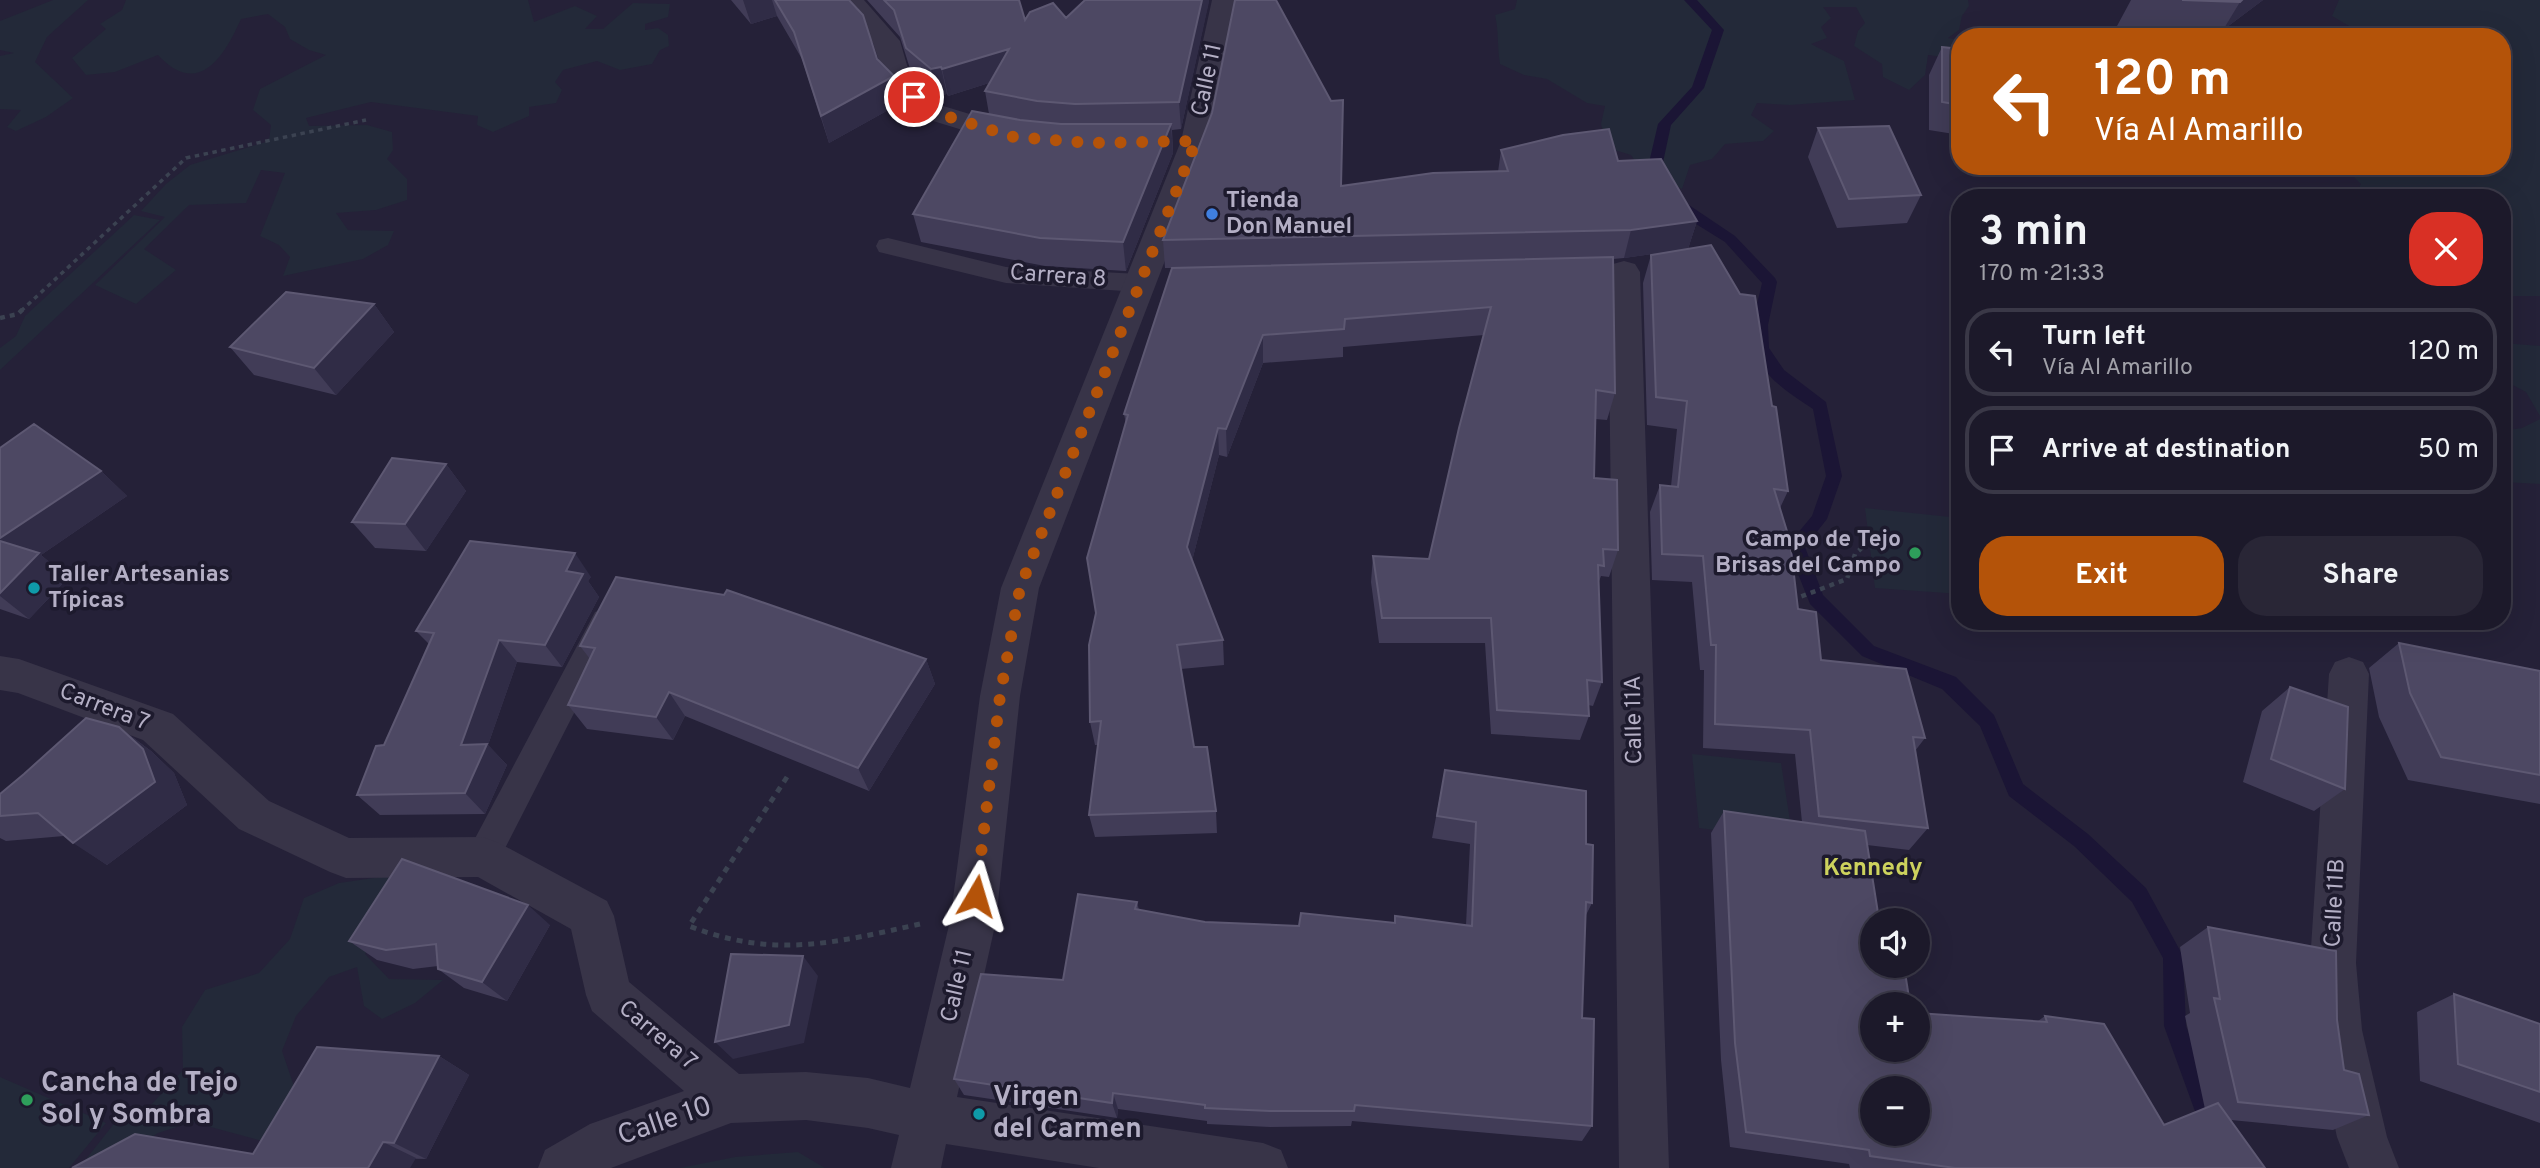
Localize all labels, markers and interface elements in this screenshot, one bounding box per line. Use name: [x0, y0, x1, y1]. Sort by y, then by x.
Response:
street label: Calle 11: [1186, 41, 1230, 119]
text: 120 m: [2094, 51, 2231, 113]
icon: left: [1979, 56, 2070, 147]
pin: [884, 67, 944, 127]
icon: arrive: [895, 78, 933, 116]
text: Vía Al Amarillo: [2094, 112, 2304, 152]
place label: Tienda Don Manuel: [1226, 187, 1352, 242]
marker: Tienda Don Manuel: [1204, 206, 1220, 222]
text: 3 min: [1979, 207, 2088, 260]
button: close: [2409, 212, 2483, 286]
street label: Carrera 8: [1009, 259, 1107, 295]
text: 170 m · 21:33: [1979, 260, 2105, 289]
text: Turn left: [2042, 321, 2146, 354]
icon: left: [1983, 333, 2021, 371]
text: 120 m: [2409, 336, 2479, 369]
text: Vía Al Amarillo: [2042, 354, 2193, 383]
icon: arrive: [1983, 431, 2021, 469]
text: Arrive at destination: [2042, 434, 2290, 467]
text: 50 m: [2418, 434, 2479, 467]
place label: Campo de Tejo Brisas del Campo: [1715, 526, 1901, 581]
button: Exit: [1979, 536, 2224, 616]
button: Share: [2238, 536, 2483, 616]
marker: Campo de Tejo Brisas del Campo: [1907, 545, 1923, 561]
place label: Taller Artesanias Típicas: [48, 561, 230, 616]
marker: Taller Artesanias Típicas: [26, 580, 42, 596]
street label: Calle 11A: [1620, 675, 1650, 765]
street label: Carrera 7: [55, 678, 153, 738]
district label: Kennedy: [1823, 854, 1923, 884]
street label: Calle 11B: [2319, 858, 2353, 948]
position arrow: [939, 859, 1013, 933]
map controls: [1860, 908, 1930, 1146]
button: sound: [1860, 908, 1930, 978]
street label: Calle 11: [936, 947, 980, 1025]
button: +: [1860, 992, 1930, 1062]
street label: Carrera 7: [612, 995, 702, 1077]
place label: Cancha de Tejo Sol y Sombra: [41, 1066, 238, 1134]
button: −: [1860, 1076, 1930, 1146]
place label: Virgen del Carmen: [993, 1080, 1142, 1148]
street label: Calle 10: [613, 1089, 717, 1155]
marker: Cancha de Tejo Sol y Sombra: [19, 1092, 35, 1108]
marker: Virgen del Carmen: [971, 1106, 987, 1122]

